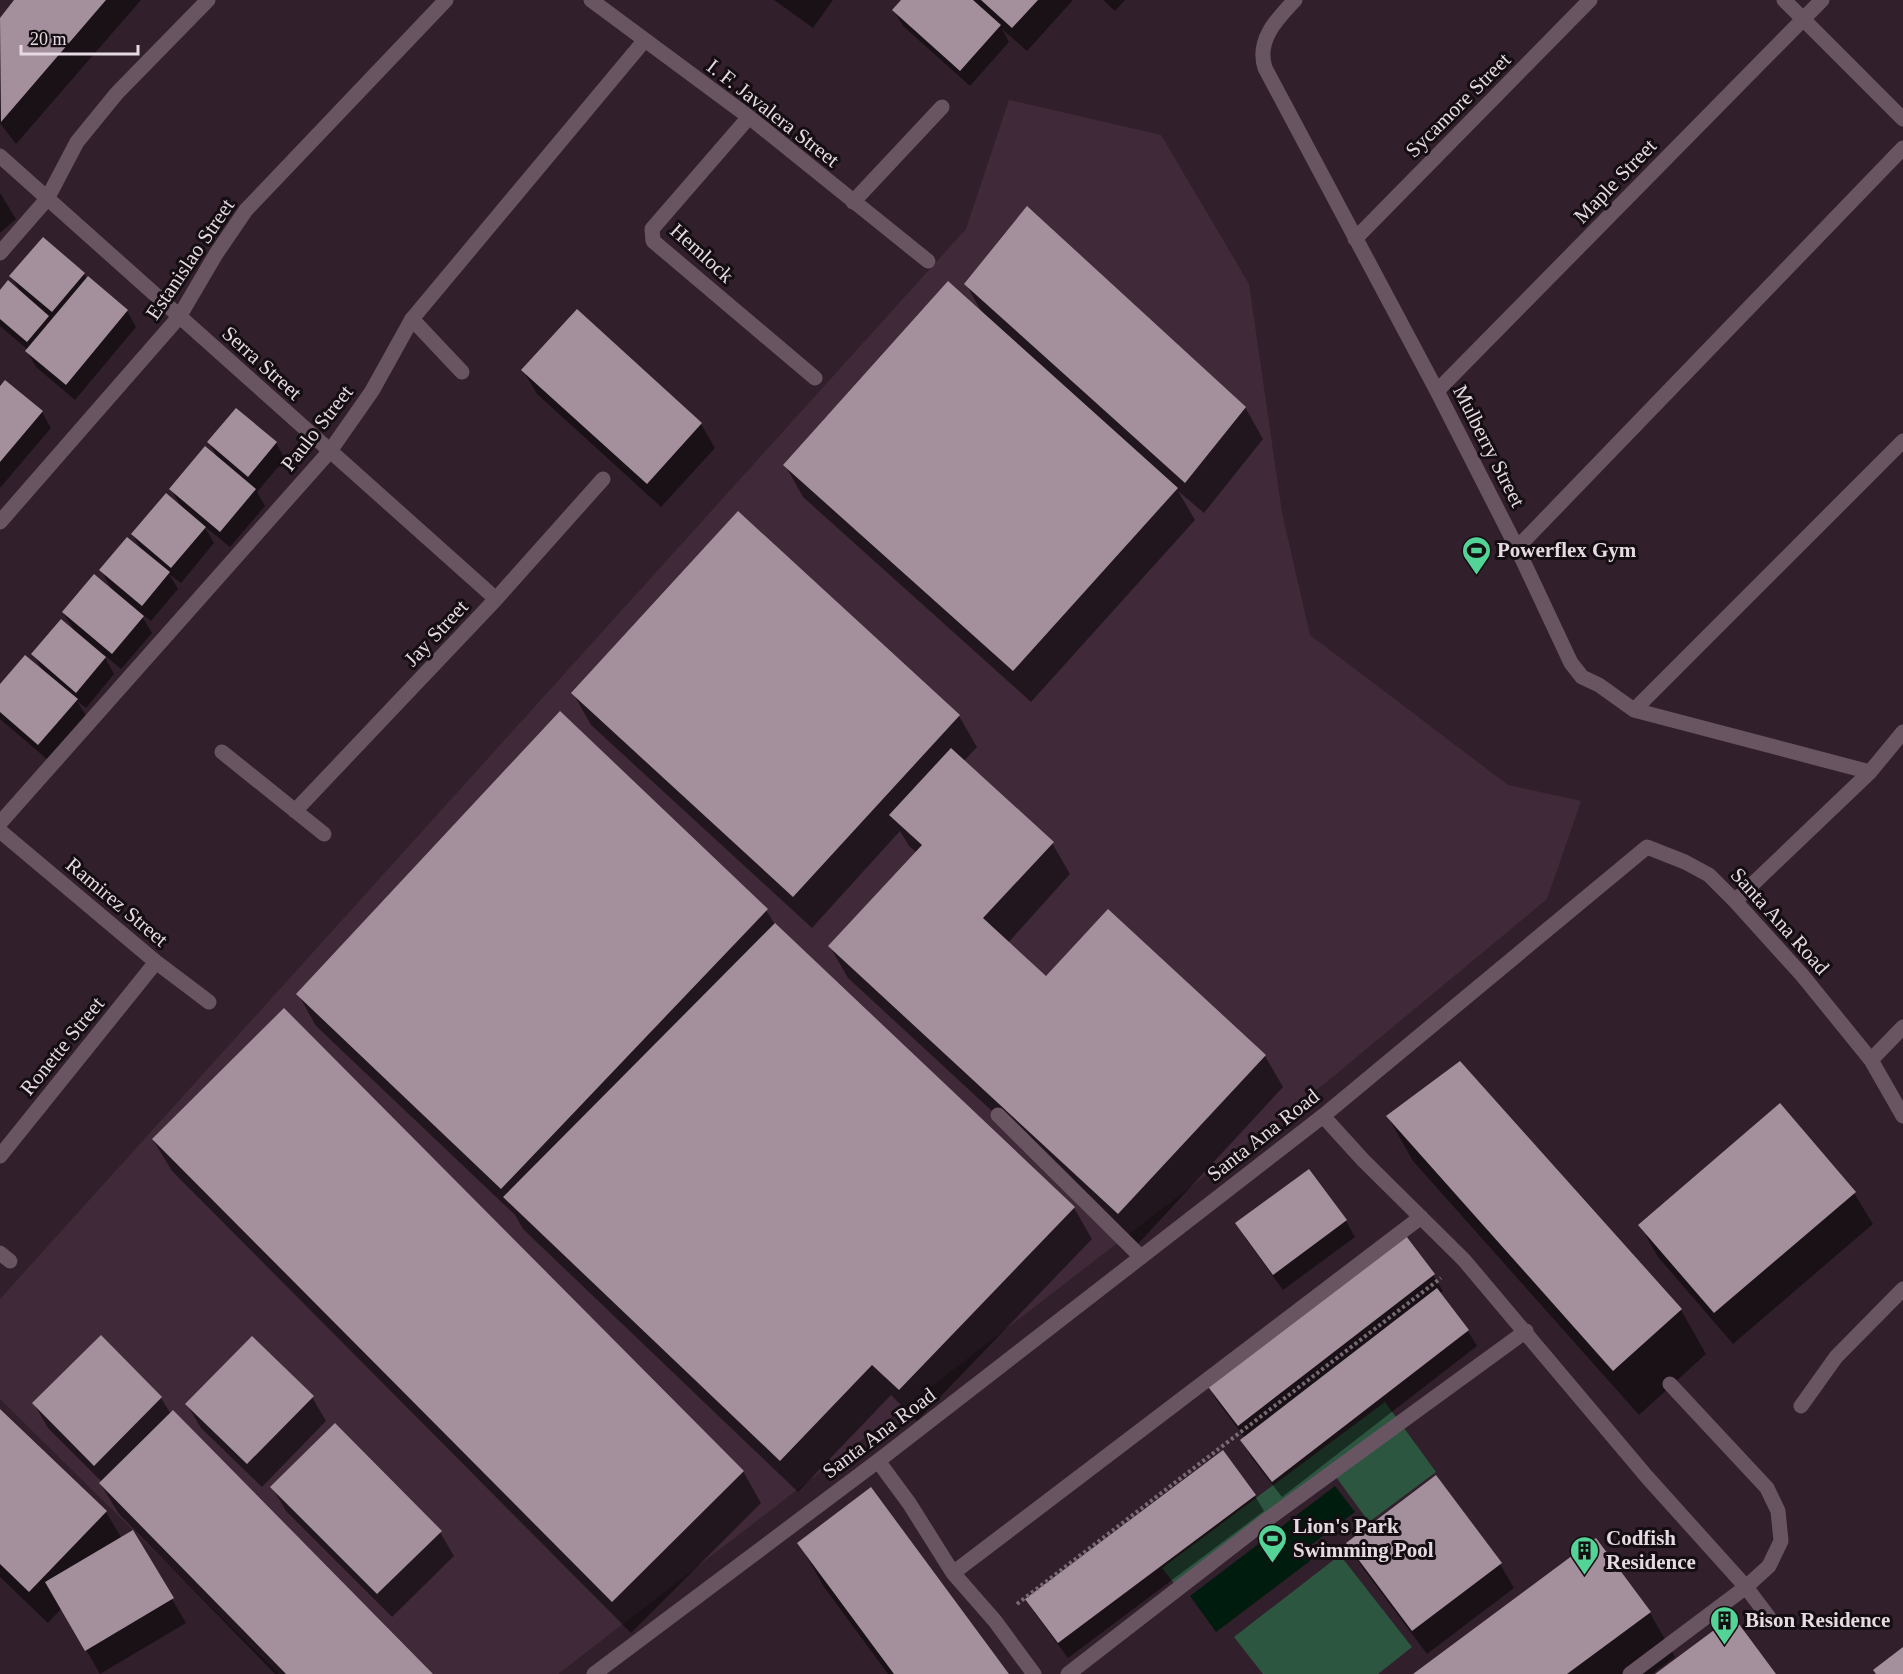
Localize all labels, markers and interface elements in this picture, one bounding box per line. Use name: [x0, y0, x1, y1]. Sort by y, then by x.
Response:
scale bar: [21, 18, 138, 56]
text: 20 m: [30, 29, 67, 49]
street label: Sycamore Street: [1401, 48, 1515, 162]
street label: I. F. Javalera Street: [702, 54, 844, 172]
street label: Maple Street: [1569, 134, 1661, 228]
street label: Estanislao Street: [141, 194, 239, 324]
street label: Hemlock: [665, 218, 739, 288]
street label: Serra Street: [217, 321, 307, 405]
street label: Paulo Street: [276, 380, 358, 476]
street label: Mulberry Street: [1448, 381, 1530, 511]
sports icon: Powerflex Gym: [1460, 534, 1492, 576]
place label: Powerflex Gym: [1497, 538, 1637, 562]
street label: Jay Street: [399, 595, 473, 671]
street label: Ramirez Street: [61, 853, 173, 952]
street label: Santa Ana Road: [1726, 863, 1835, 980]
street label: Ronette Street: [15, 992, 109, 1100]
street label: Santa Ana Road: [1202, 1084, 1324, 1186]
street label: Santa Ana Road: [818, 1382, 941, 1483]
place label: Lion's Park Swimming Pool: [1293, 1514, 1434, 1562]
sports icon: Lion's Park Swimming Pool: [1256, 1522, 1288, 1564]
place label: Codfish Residence: [1606, 1526, 1696, 1574]
building icon: Codfish Residence: [1569, 1534, 1601, 1576]
building icon: Bison Residence: [1708, 1604, 1740, 1646]
place label: Bison Residence: [1745, 1608, 1890, 1632]

